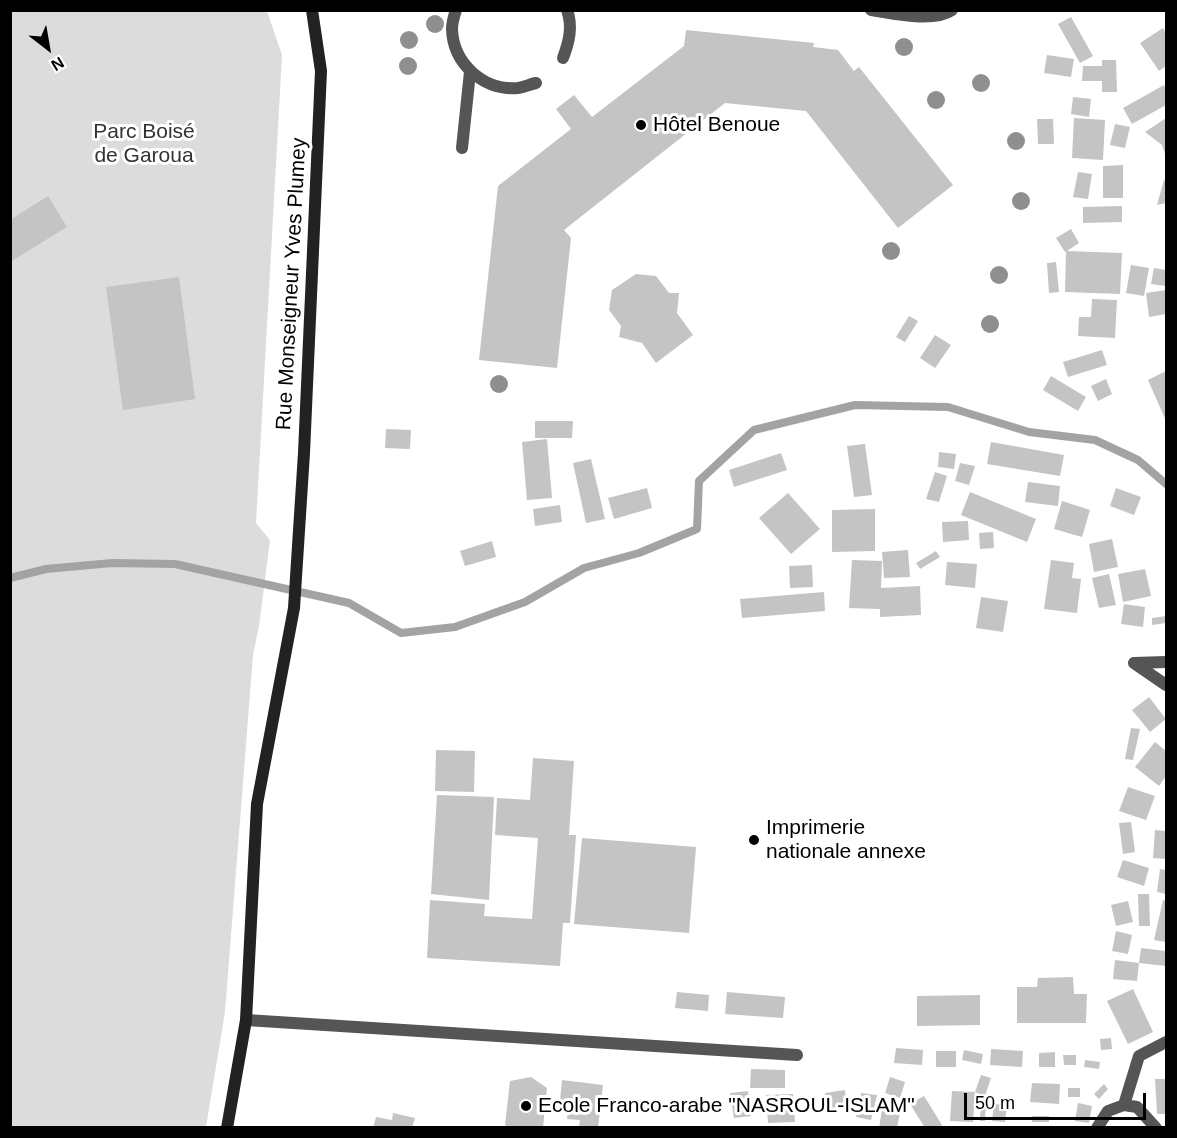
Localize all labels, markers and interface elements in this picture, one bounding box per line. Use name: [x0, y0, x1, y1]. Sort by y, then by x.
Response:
north arrow: [18, 18, 78, 78]
text: N: [48, 54, 67, 74]
place label: Hôtel Benoue: [653, 112, 780, 138]
marker: Hôtel Benoue: [634, 118, 648, 132]
park label: Parc Boisé de Garoua: [93, 119, 195, 169]
street label: Rue Monseigneur Yves Plumey: [272, 137, 312, 431]
place label: Imprimerie nationale annexe: [766, 815, 926, 865]
marker: Imprimerie nationale annexe: [747, 833, 761, 847]
scale bar: [967, 1081, 1148, 1119]
place label: Ecole Franco-arabe "NASROUL-ISLAM": [538, 1093, 915, 1119]
text: 50 m: [975, 1093, 1015, 1113]
marker: Ecole Franco-arabe "NASROUL-ISLAM": [519, 1099, 533, 1113]

